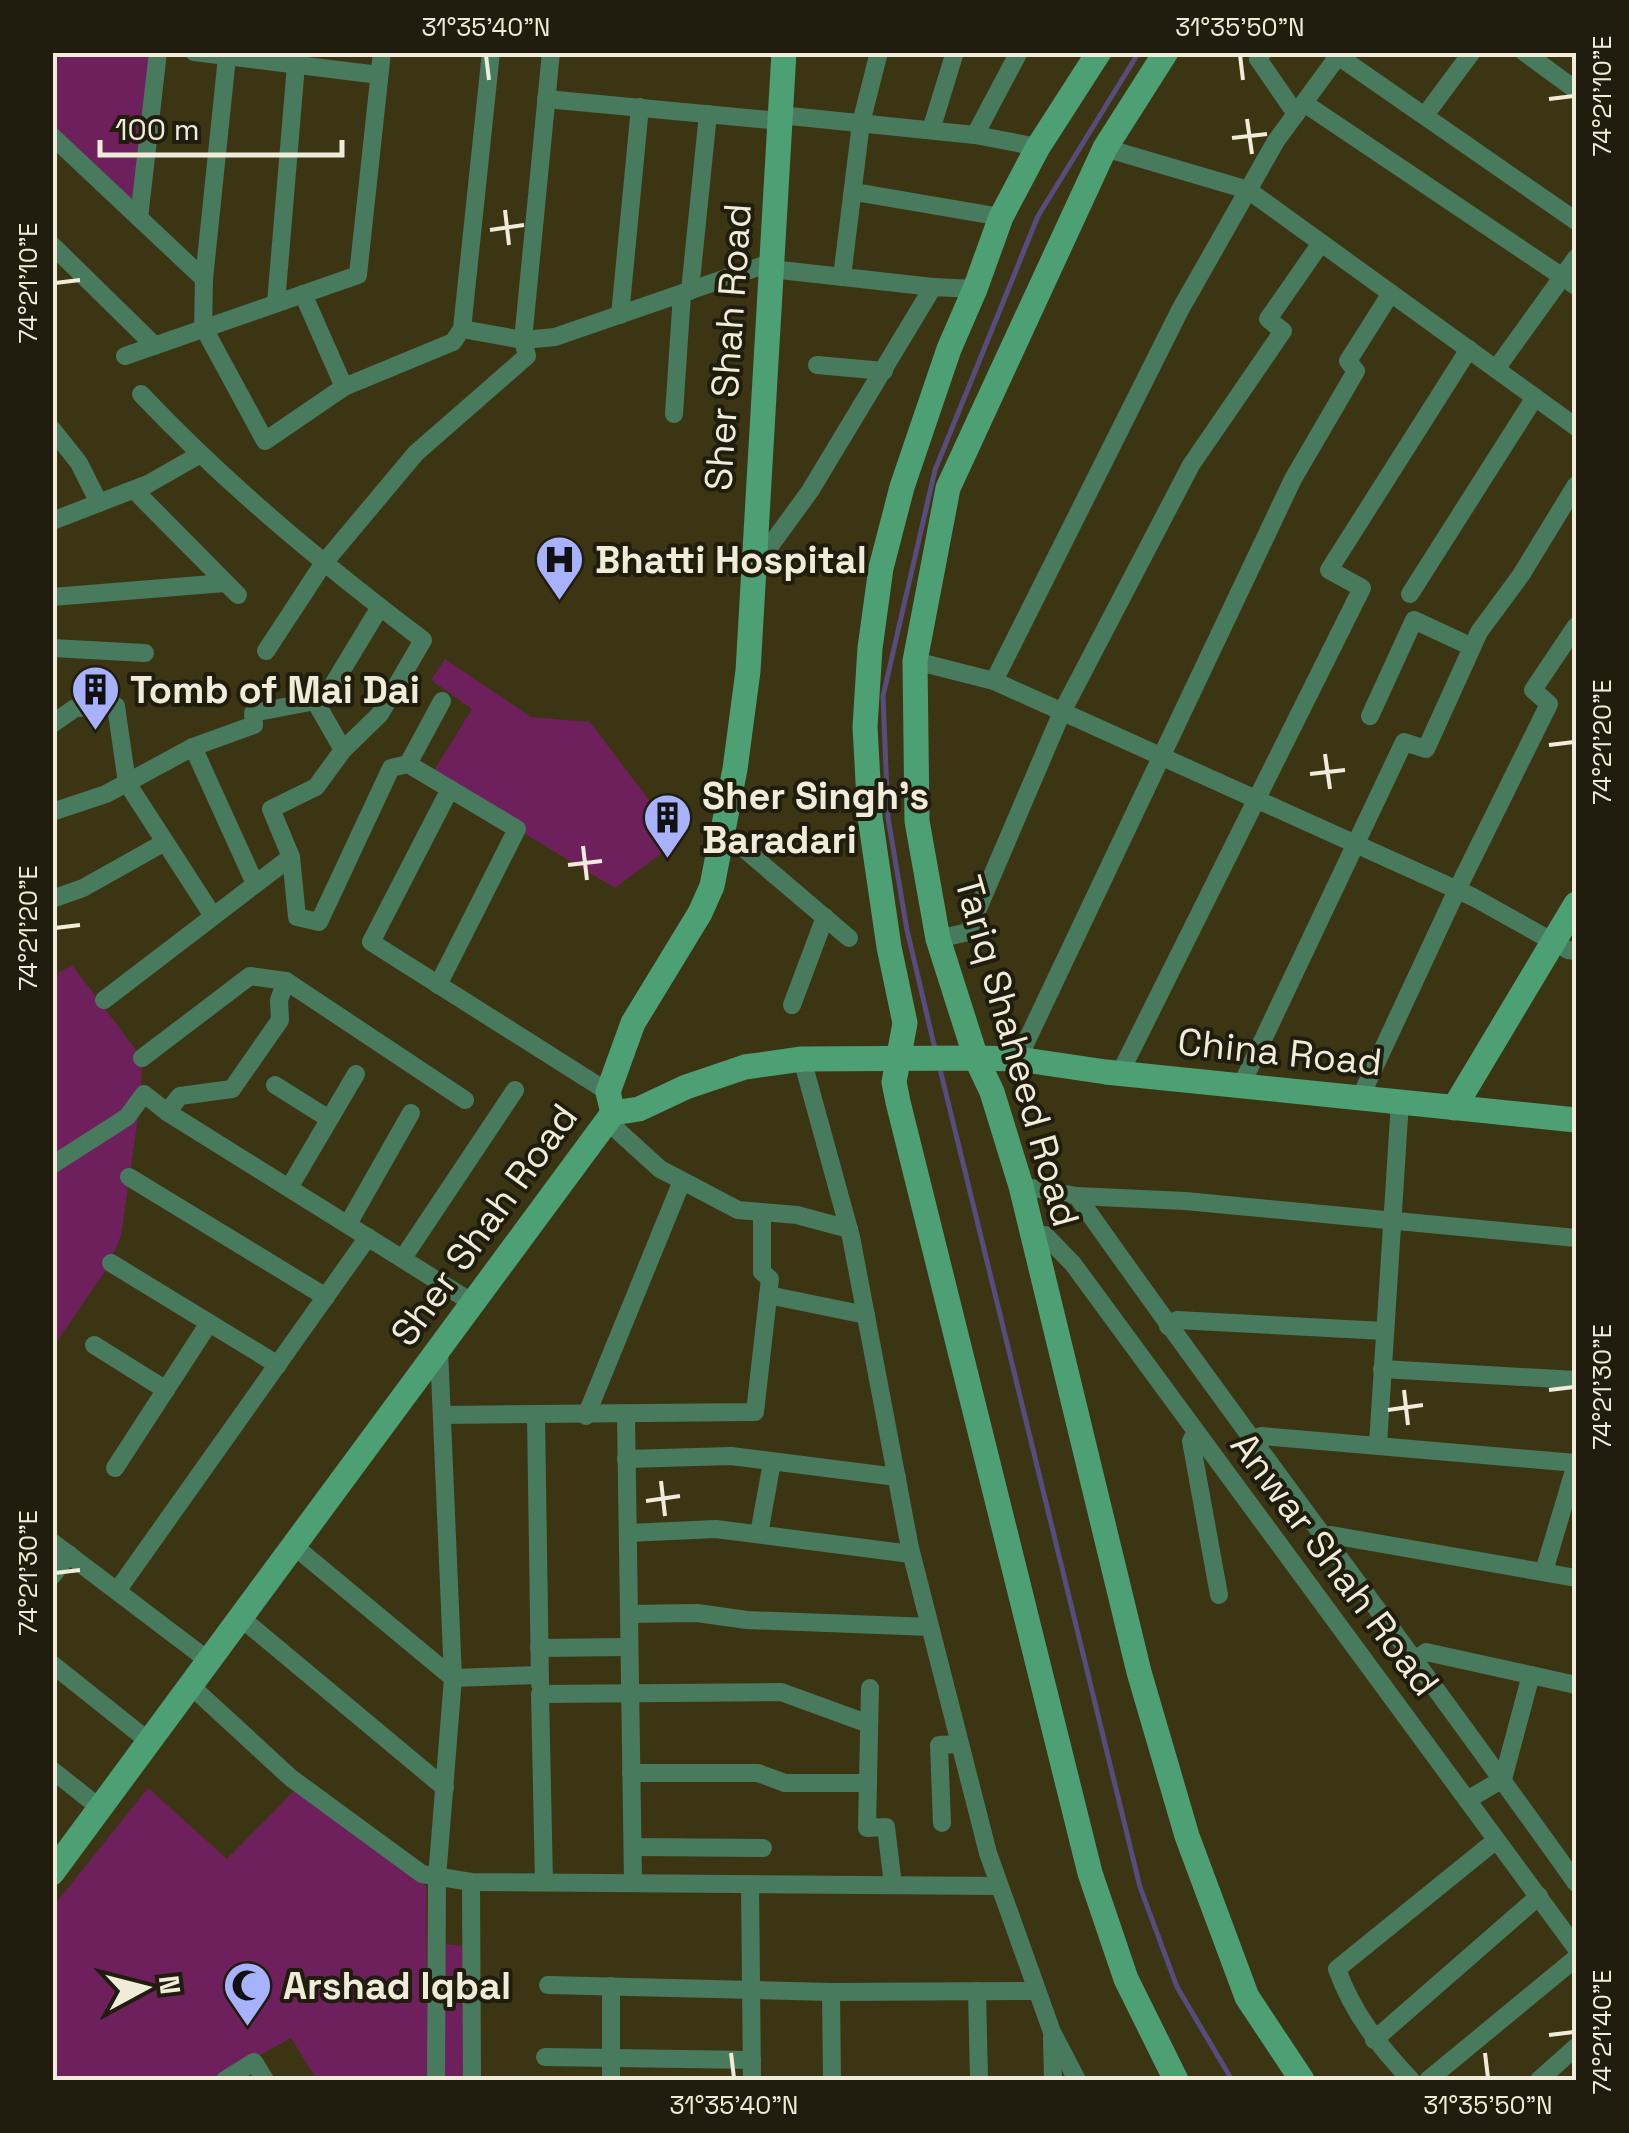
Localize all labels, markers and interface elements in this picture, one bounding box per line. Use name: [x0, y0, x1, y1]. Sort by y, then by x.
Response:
text: 31°35'40"N: [422, 11, 550, 43]
text: 31°35'50"N: [1175, 11, 1305, 43]
text: 74°21'10"E: [1586, 36, 1618, 156]
scale bar: [100, 95, 342, 157]
text: 100 m: [115, 110, 200, 149]
street label: Sher Shah Road: [694, 202, 762, 492]
text: 74°21'10"E: [12, 223, 44, 343]
hospital icon: Bhatti Hospital: [534, 534, 586, 602]
place label: Bhatti Hospital: [595, 536, 867, 584]
building icon: Tomb of Mai Dai: [69, 664, 121, 732]
place label: Tomb of Mai Dai: [130, 666, 420, 714]
text: 74°21'20"E: [1586, 679, 1618, 805]
place label: Sher Singh's Baradari: [702, 772, 929, 864]
building icon: Sher Singh's Baradari: [641, 792, 693, 860]
text: 74°21'20"E: [12, 865, 44, 991]
street label: Tariq Shaheed Road: [944, 870, 1090, 1232]
street label: China Road: [1175, 1017, 1385, 1087]
street label: Sher Shah Road: [380, 1094, 588, 1356]
text: 74°21'30"E: [1586, 1324, 1618, 1450]
street label: Anwar Shah Road: [1220, 1423, 1450, 1705]
text: 74°21'30"E: [12, 1510, 44, 1636]
north arrow: [95, 1938, 195, 2038]
mosque icon: Arshad Iqbal: [222, 1960, 274, 2028]
place label: Arshad Iqbal: [283, 1962, 511, 2010]
text: 74°21'40"E: [1586, 1970, 1618, 2094]
text: N: [151, 1973, 189, 1996]
text: 31°35'40"N: [670, 2089, 798, 2121]
text: 31°35'50"N: [1423, 2089, 1553, 2121]

